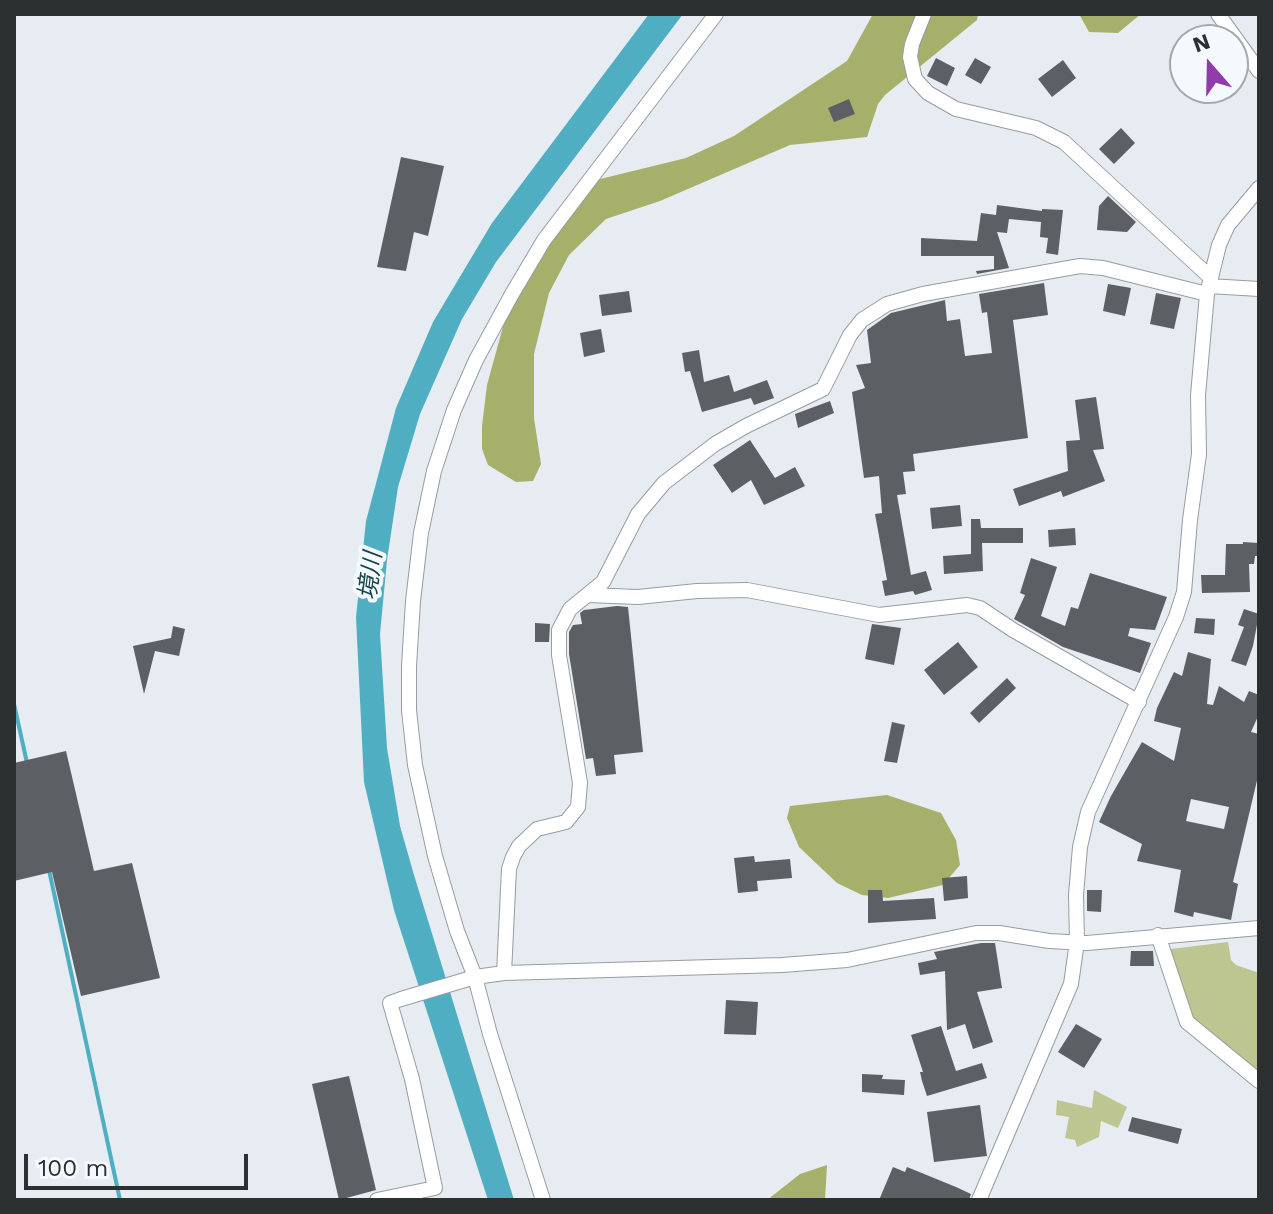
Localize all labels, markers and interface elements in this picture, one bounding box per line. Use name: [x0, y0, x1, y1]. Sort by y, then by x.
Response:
north arrow: [1169, 24, 1249, 104]
text: N: [1189, 28, 1213, 57]
water label: 境川: [354, 550, 388, 602]
scale bar: [28, 1138, 252, 1188]
text: 100 m: [38, 1154, 108, 1182]

